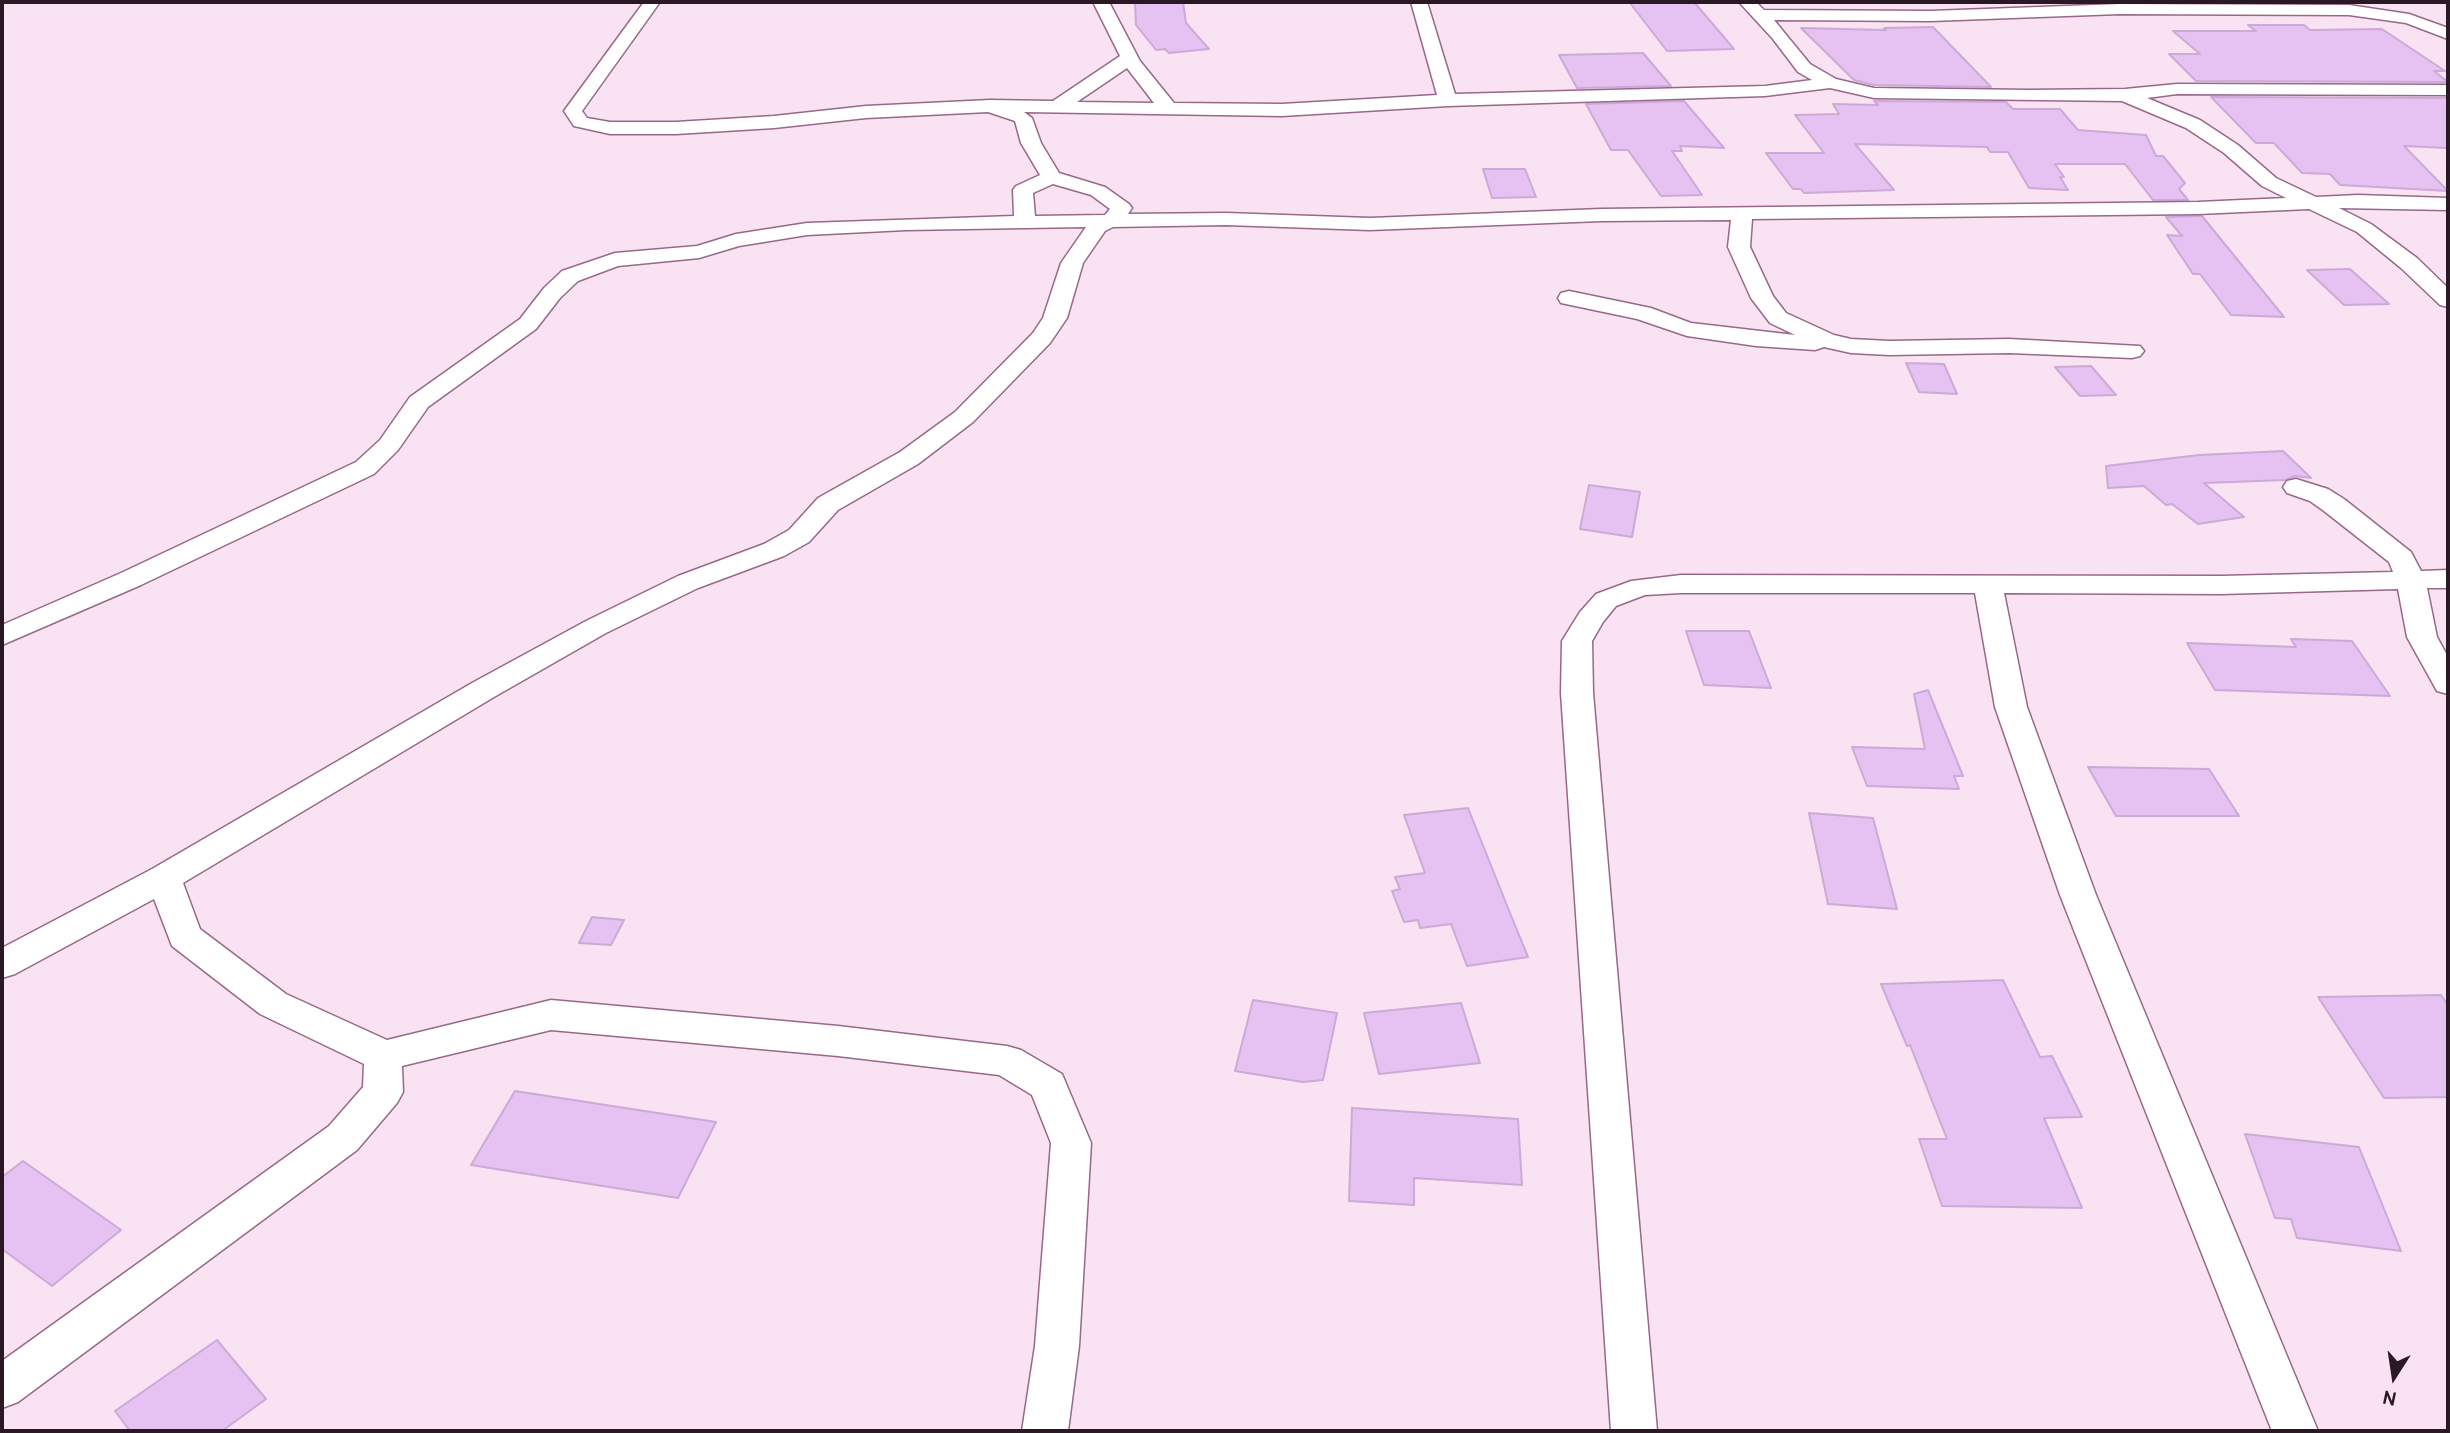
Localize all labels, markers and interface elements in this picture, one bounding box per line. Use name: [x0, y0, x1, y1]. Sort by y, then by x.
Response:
north arrow: [2359, 1342, 2429, 1412]
text: N: [2381, 1385, 2398, 1411]

